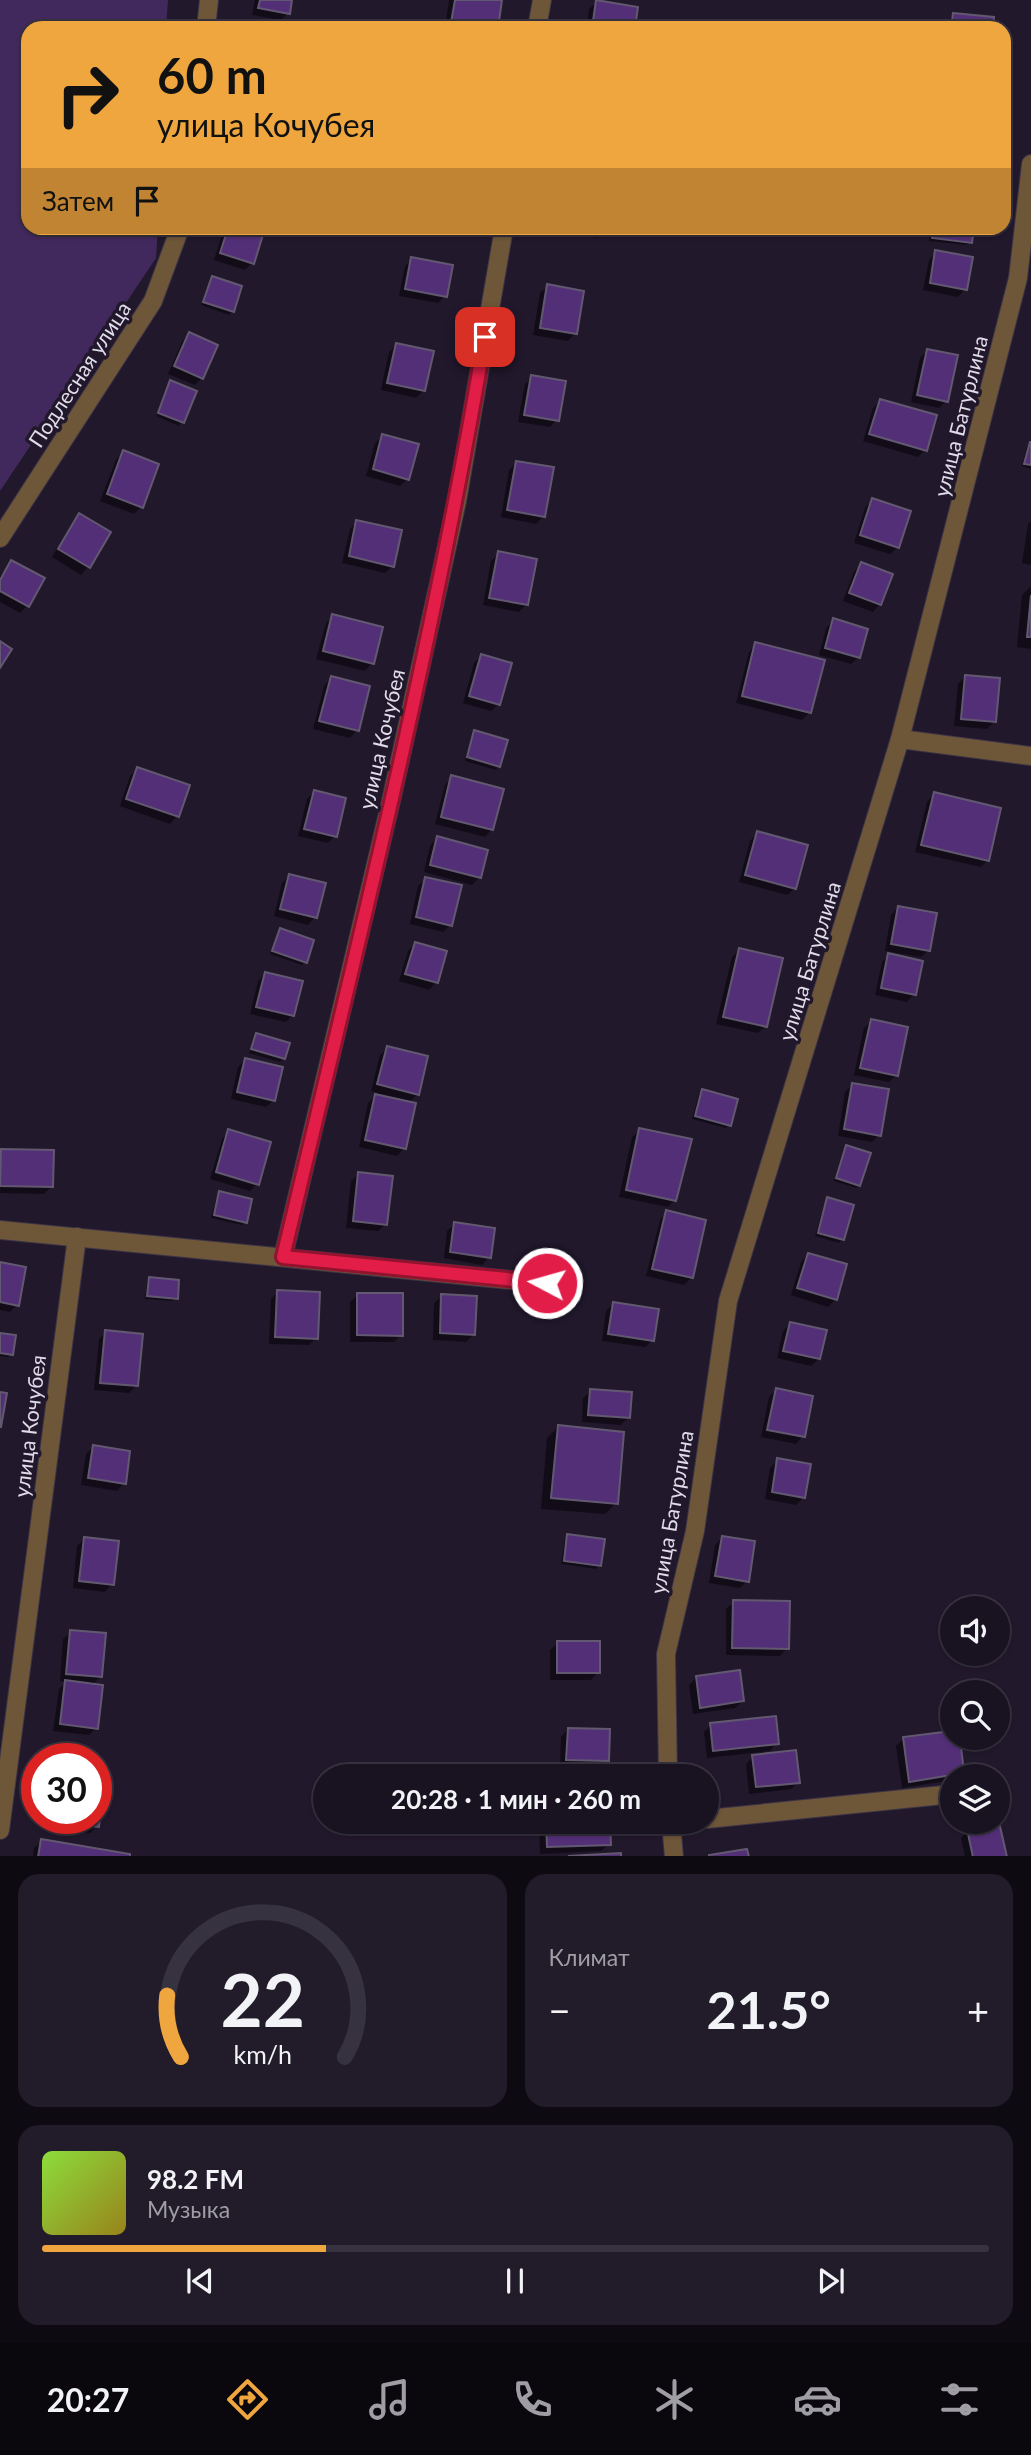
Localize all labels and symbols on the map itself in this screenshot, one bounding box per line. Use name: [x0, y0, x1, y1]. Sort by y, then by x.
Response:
street label: Подлесная улица: [23, 297, 135, 451]
pin: [455, 307, 515, 367]
street label: улица Батурлина: [928, 333, 992, 499]
street label: улица Кочубея: [353, 666, 409, 812]
street label: улица Батурлина: [773, 878, 845, 1044]
position arrow: [510, 1246, 584, 1320]
street label: улица Кочубея: [8, 1353, 50, 1499]
street label: улица Батурлина: [644, 1428, 698, 1596]
speed limit sign: 30: [21, 1743, 112, 1834]

